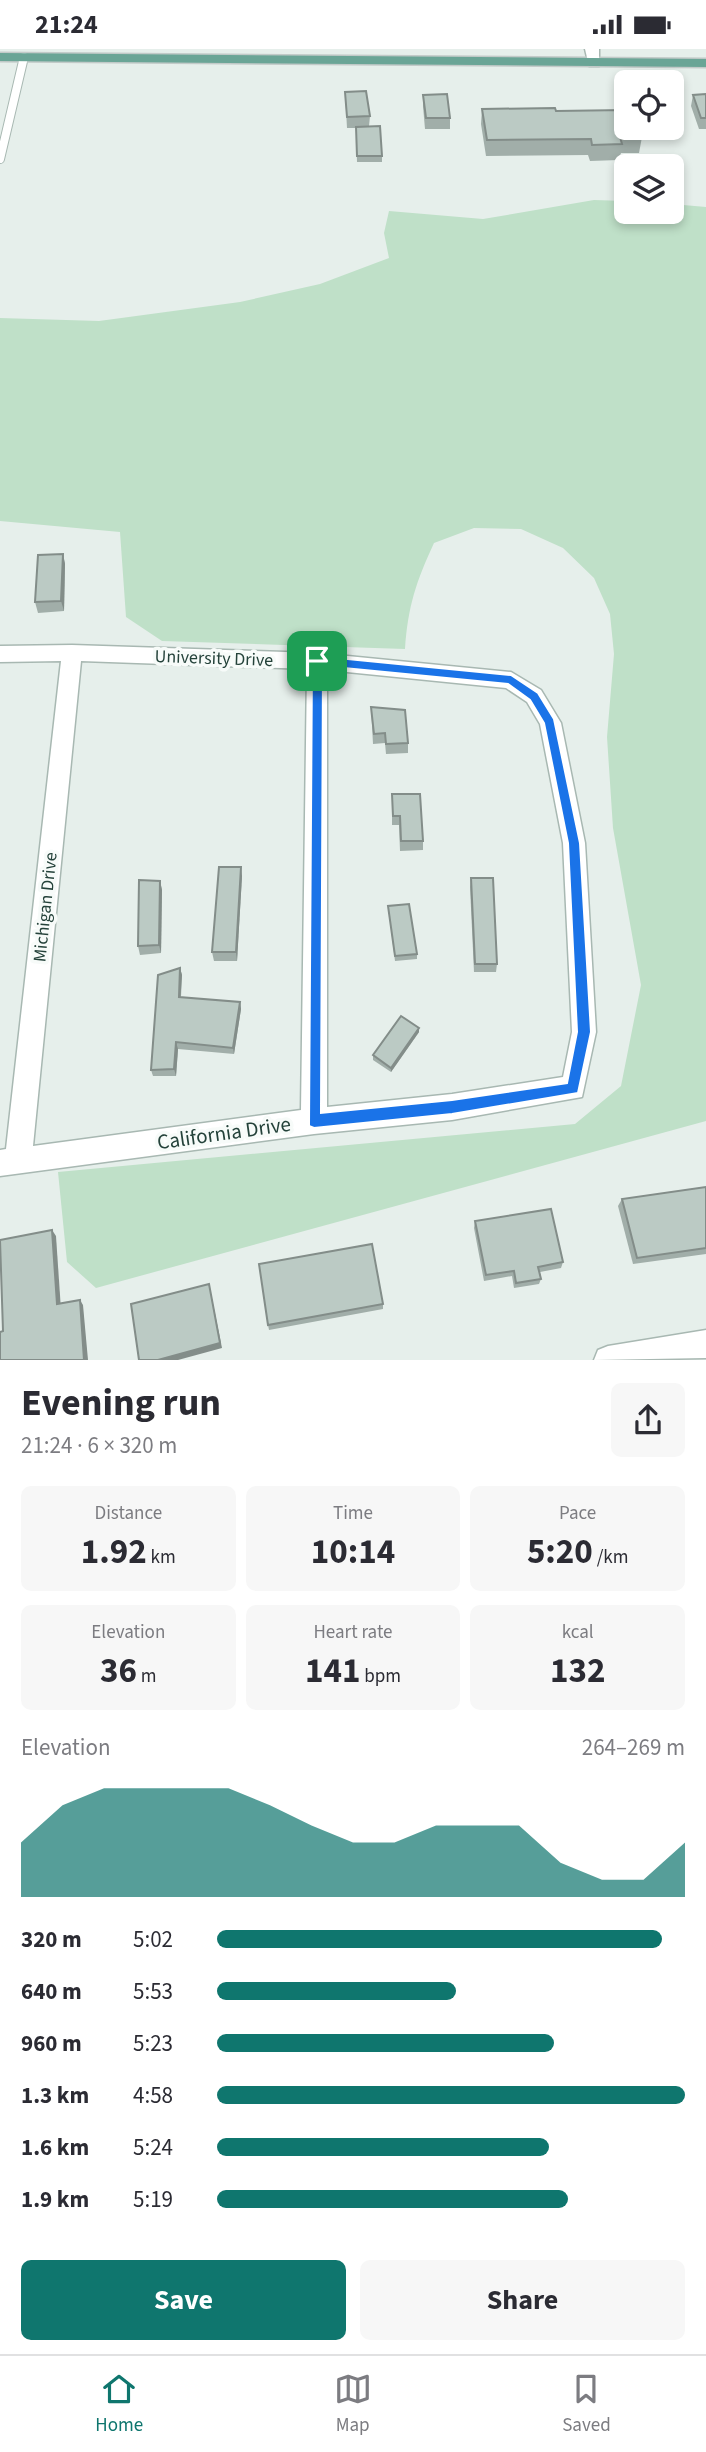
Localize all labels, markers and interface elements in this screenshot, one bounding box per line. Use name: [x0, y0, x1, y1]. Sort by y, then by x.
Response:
text: 21:24: [35, 6, 98, 43]
map controls: [614, 70, 684, 224]
button: locate: [614, 70, 684, 140]
button: layers: [614, 154, 684, 224]
pin: [287, 631, 347, 691]
icon: arrive: [298, 642, 336, 680]
street label: University Drive: [154, 644, 274, 673]
street label: Michigan Drive: [27, 851, 64, 963]
street label: California Drive: [155, 1109, 293, 1157]
text: Evening run: [21, 1376, 221, 1430]
button: share: [611, 1383, 685, 1457]
text: 21:24 · 6 × 320 m: [21, 1429, 177, 1462]
text: Distance: [95, 1500, 162, 1527]
text: Time: [333, 1500, 373, 1527]
text: Pace: [559, 1500, 596, 1527]
text: 1.92: [81, 1527, 147, 1577]
text: 10:14: [311, 1527, 395, 1577]
text: 5:20: [527, 1527, 593, 1577]
text: km: [147, 1544, 176, 1571]
text: /km: [593, 1544, 628, 1571]
text: Elevation: [91, 1619, 165, 1646]
text: Heart rate: [313, 1619, 392, 1646]
text: kcal: [562, 1619, 594, 1646]
text: 36: [100, 1646, 137, 1696]
text: 141: [305, 1646, 360, 1696]
text: 132: [550, 1646, 605, 1696]
text: m: [137, 1663, 157, 1690]
text: bpm: [360, 1663, 401, 1690]
text: Elevation: [21, 1731, 111, 1764]
text: 264–269 m: [582, 1731, 685, 1764]
text: 320 m: [21, 1923, 82, 1956]
text: 5:02: [133, 1923, 173, 1956]
text: 640 m: [21, 1975, 82, 2008]
text: 5:53: [133, 1975, 173, 2008]
text: 960 m: [21, 2027, 82, 2060]
text: 5:23: [133, 2027, 173, 2060]
text: 1.3 km: [21, 2079, 89, 2112]
text: 4:58: [133, 2079, 173, 2112]
text: 1.6 km: [21, 2131, 89, 2164]
text: 5:24: [133, 2131, 173, 2164]
text: 1.9 km: [21, 2183, 89, 2216]
text: 5:19: [133, 2183, 173, 2216]
button: Save: [21, 2260, 346, 2340]
button: Share: [360, 2260, 685, 2340]
tab: Home: [95, 2370, 143, 2439]
tab: Map: [334, 2370, 372, 2439]
tab: Saved: [562, 2370, 611, 2439]

